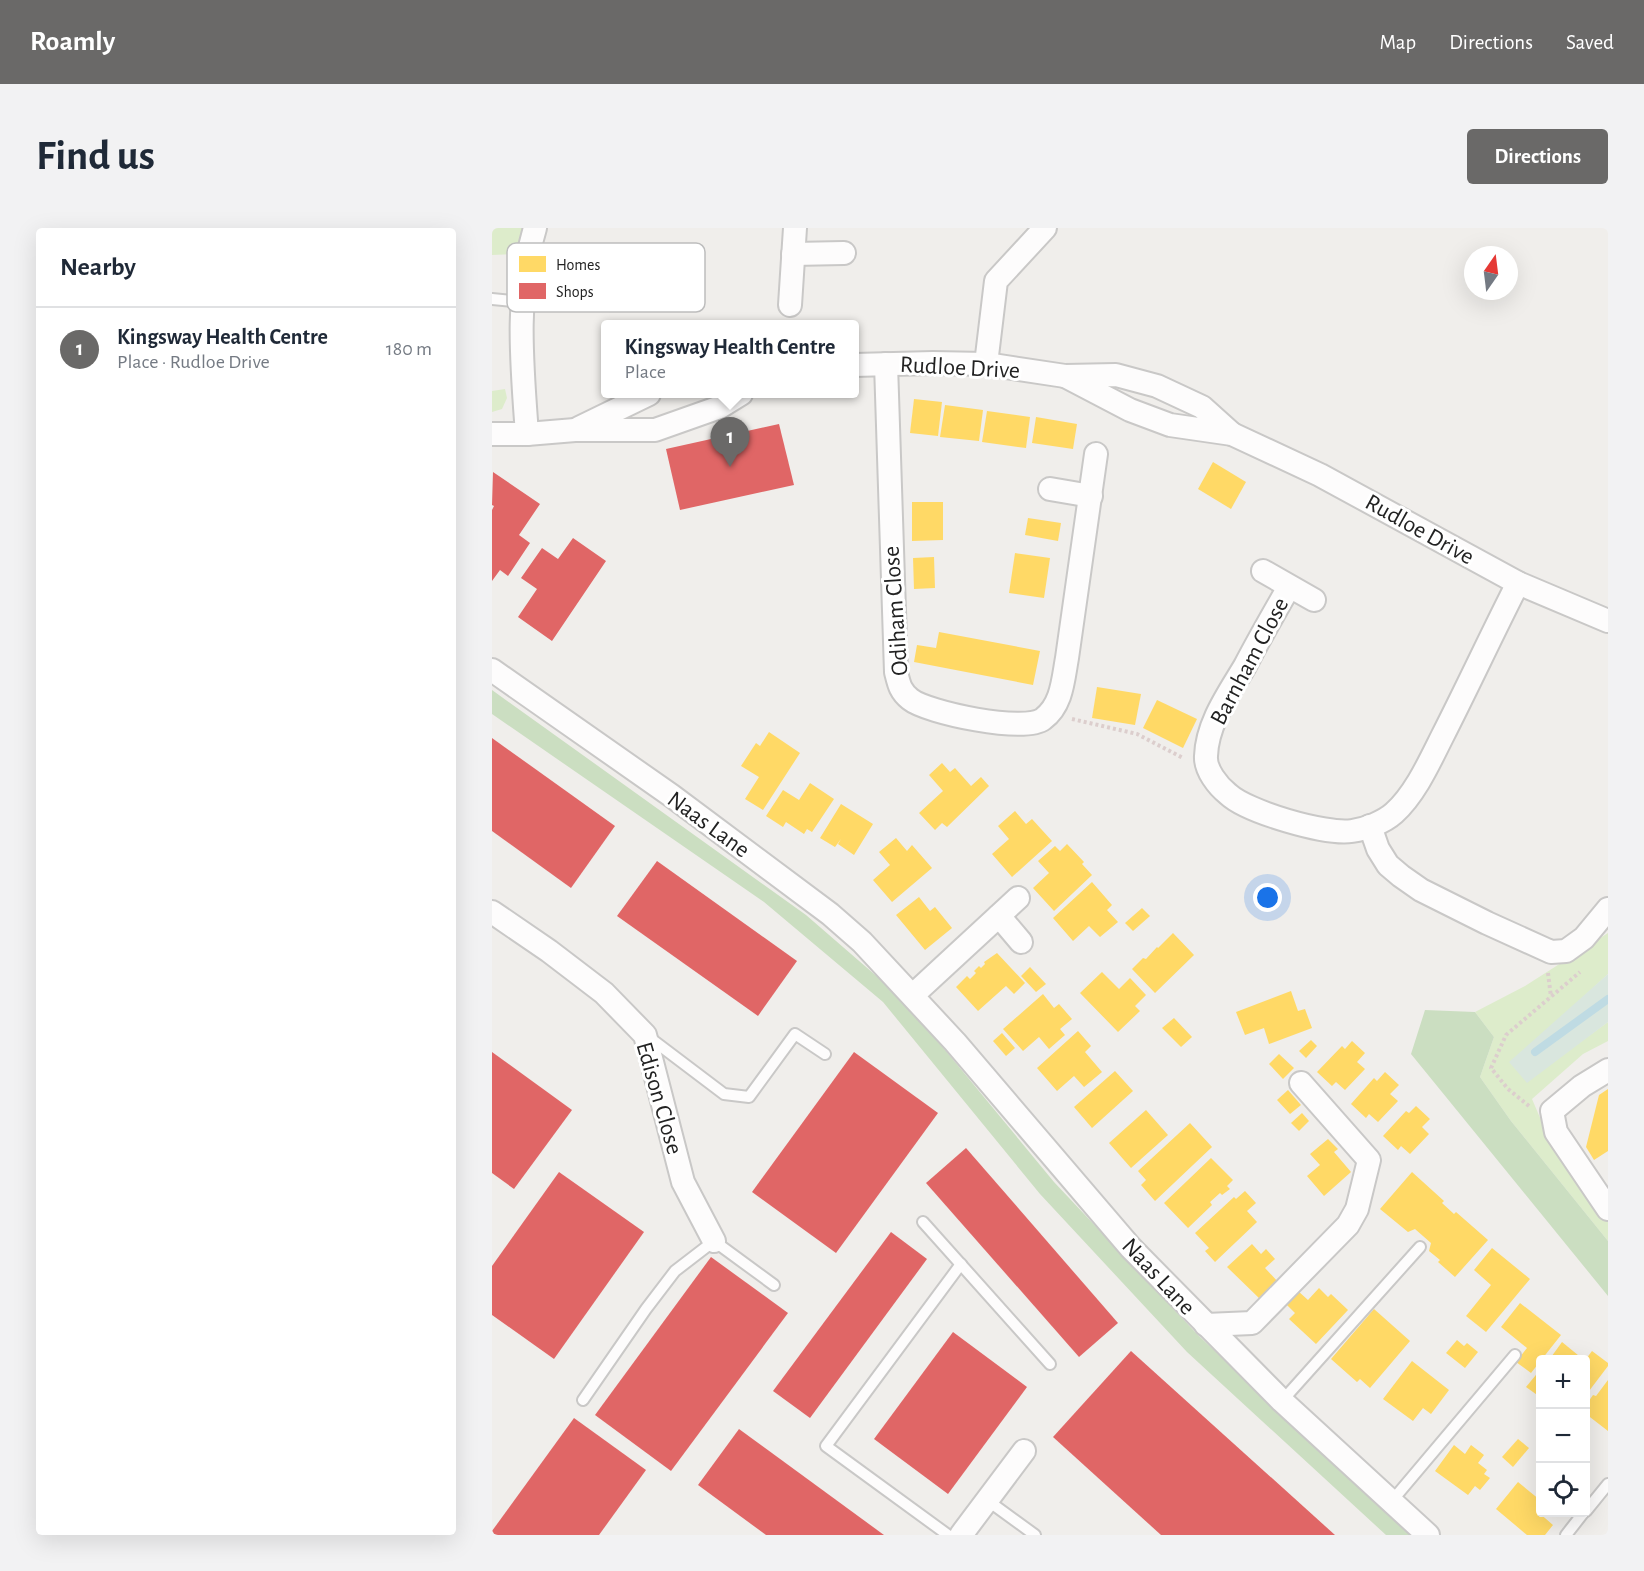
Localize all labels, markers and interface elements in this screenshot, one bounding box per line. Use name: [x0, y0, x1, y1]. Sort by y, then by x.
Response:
text: Roamly: [30, 28, 115, 56]
text: Map: [1380, 32, 1416, 53]
text: Directions: [1449, 32, 1533, 53]
text: Saved: [1566, 32, 1614, 53]
button: Directions: [1467, 129, 1608, 184]
text: Find us: [36, 135, 155, 177]
legend: [507, 243, 705, 312]
north arrow: [1464, 246, 1518, 300]
text: Nearby: [60, 254, 136, 280]
text: Homes: [556, 257, 600, 273]
text: Shops: [556, 284, 594, 300]
popup: [601, 320, 859, 398]
text: Kingsway Health Centre: [117, 326, 328, 348]
text: Kingsway Health Centre: [625, 336, 835, 358]
text: 1: [76, 339, 83, 359]
text: 180 m: [386, 339, 432, 359]
text: Place · Rudloe Drive: [117, 352, 270, 372]
street label: Rudloe Drive: [899, 353, 1021, 383]
text: Place: [625, 362, 666, 382]
pin: 1: [710, 418, 750, 467]
street label: Rudloe Drive: [1361, 490, 1478, 569]
street label: Odiham Close: [879, 545, 913, 677]
street label: Barnham Close: [1206, 594, 1293, 729]
street label: Naas Lane: [663, 787, 754, 863]
your location: [1253, 883, 1282, 912]
street label: Edison Close: [632, 1039, 687, 1157]
street label: Naas Lane: [1117, 1234, 1200, 1320]
map controls: [1536, 1355, 1590, 1517]
button: +: [1536, 1355, 1590, 1409]
button: −: [1536, 1409, 1590, 1463]
button: locate: [1536, 1463, 1590, 1517]

